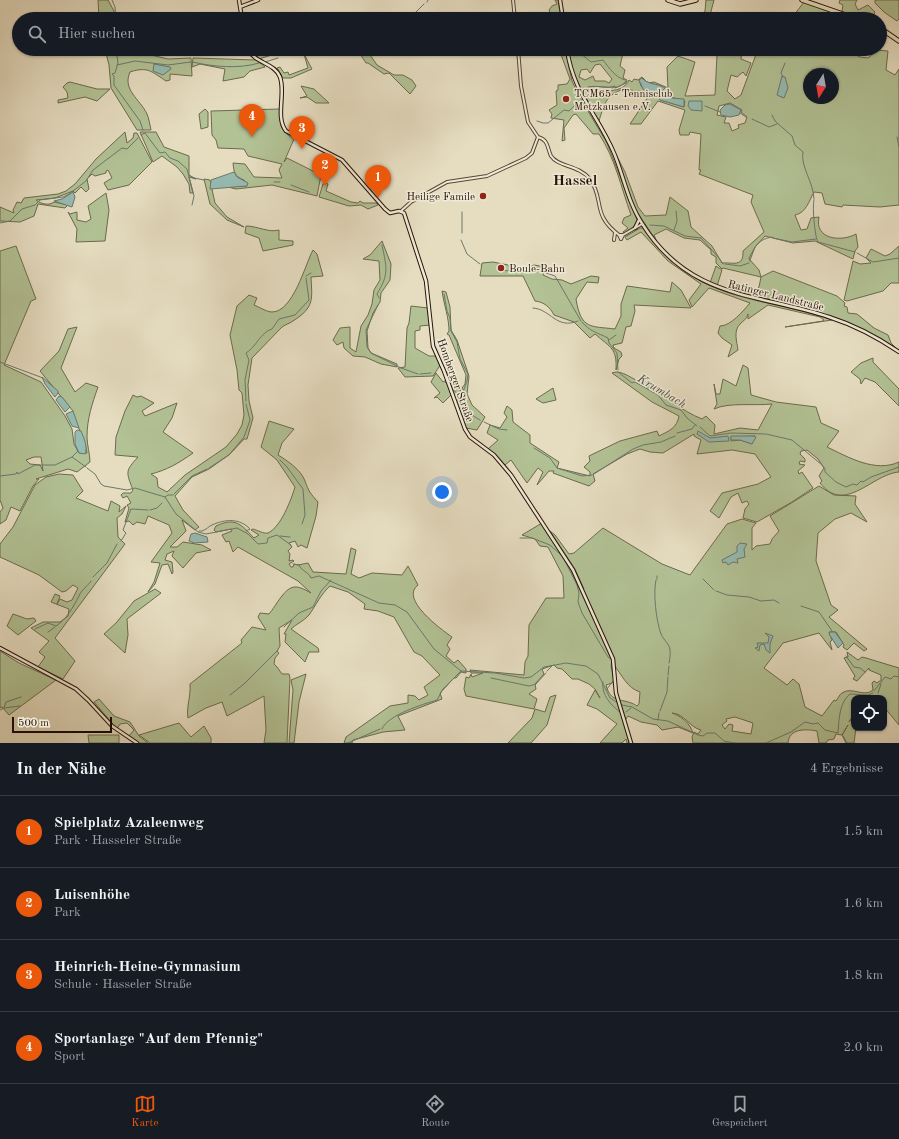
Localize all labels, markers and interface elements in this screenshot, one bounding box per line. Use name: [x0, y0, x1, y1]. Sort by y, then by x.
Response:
search box: [12, 12, 887, 56]
icon: search: [26, 23, 48, 45]
text: Hier suchen: [58, 27, 135, 42]
north arrow: [803, 68, 839, 104]
place label: TCM65 - Tennisclub Metzkausen e.V.: [574, 89, 673, 113]
marker: TCM65 - Tennisclub Metzkausen e.V.: [561, 94, 571, 104]
pin: 4: [239, 104, 265, 137]
pin: 3: [289, 116, 315, 149]
pin: 2: [312, 153, 338, 186]
pin: 1: [365, 165, 391, 198]
district label: Hassel: [553, 174, 598, 189]
marker: Heilige Famile: [478, 191, 488, 201]
place label: Heilige Famile: [406, 192, 475, 203]
marker: Boule-Bahn: [496, 263, 506, 273]
place label: Boule-Bahn: [509, 264, 565, 275]
street label: Ratinger Landstraße: [726, 279, 825, 314]
street label: Homberger Straße: [434, 337, 475, 424]
water label: Krumbach: [634, 372, 688, 411]
your location: [432, 482, 452, 502]
map controls: [851, 695, 887, 731]
button: locate: [851, 695, 887, 731]
scale bar: [12, 715, 112, 734]
text: 500 m: [18, 718, 49, 729]
text: In der Nähe: [16, 761, 106, 778]
text: 4 Ergebnisse: [810, 762, 883, 775]
text: Spielplatz Azaleenweg: [54, 816, 204, 831]
text: 1: [25, 825, 33, 838]
text: 1.5 km: [844, 825, 883, 838]
text: Park · Hasseler Straße: [54, 834, 181, 847]
text: Luisenhöhe: [54, 888, 130, 903]
text: 2: [25, 897, 33, 910]
text: 1.6 km: [844, 897, 883, 910]
text: Park: [54, 906, 81, 919]
text: Heinrich-Heine-Gymnasium: [54, 960, 241, 975]
text: 3: [25, 969, 33, 982]
text: 1.8 km: [844, 969, 883, 982]
text: Schule · Hasseler Straße: [54, 978, 192, 991]
text: Sportanlage "Auf dem Pfennig": [54, 1032, 263, 1047]
text: 4: [25, 1041, 33, 1054]
text: 2.0 km: [844, 1041, 883, 1054]
text: Sport: [54, 1050, 85, 1063]
tab: Karte: [131, 1093, 159, 1131]
tab: Route: [421, 1093, 449, 1131]
tab: Gespeichert: [712, 1093, 768, 1131]

